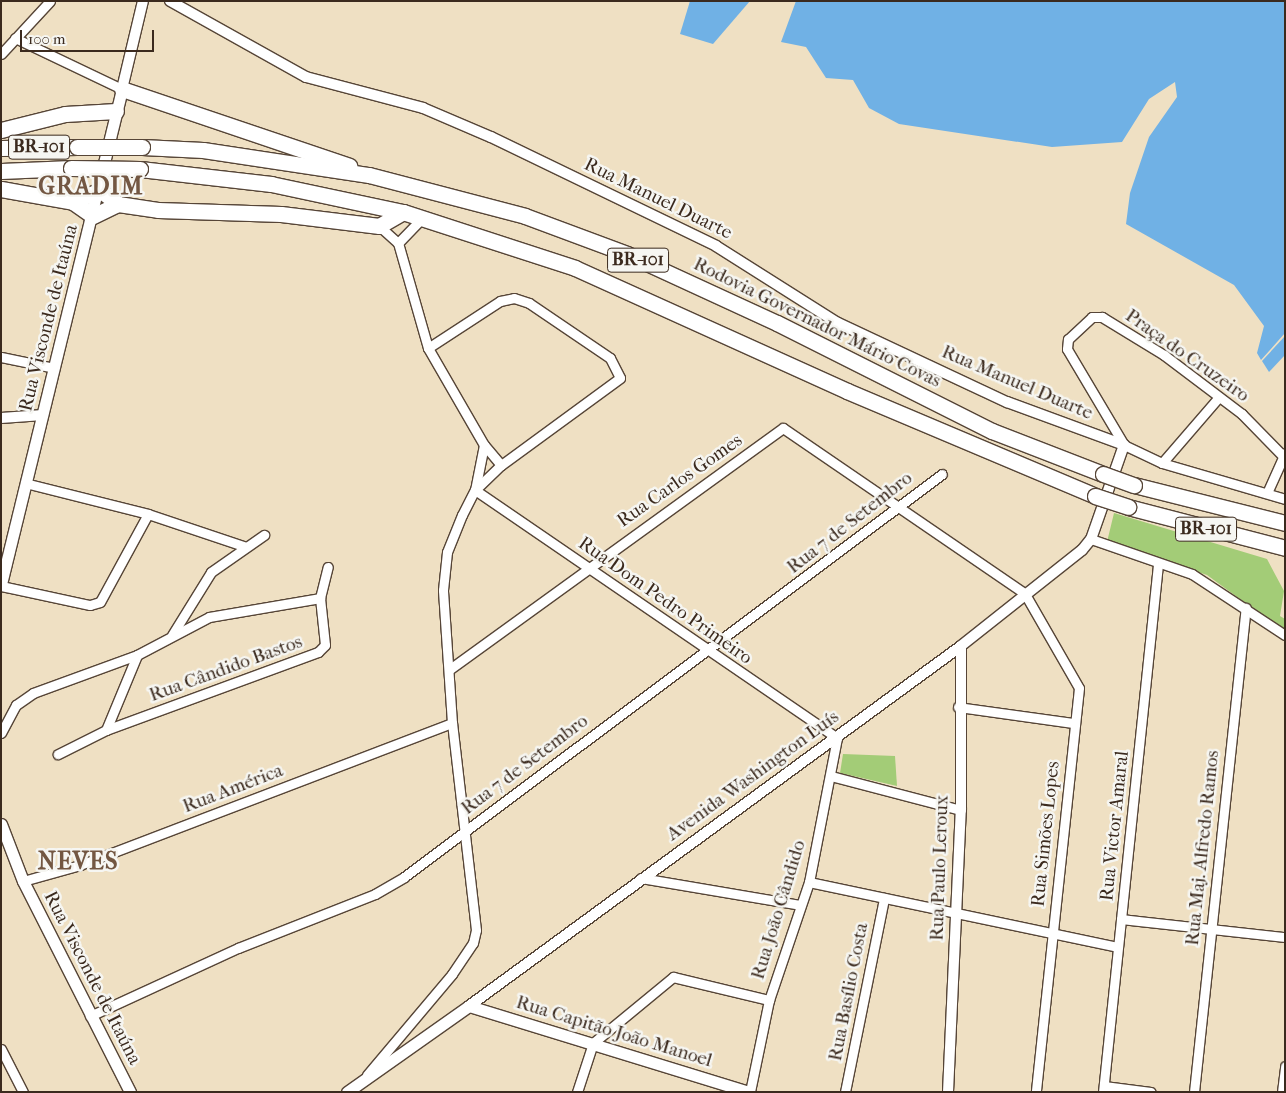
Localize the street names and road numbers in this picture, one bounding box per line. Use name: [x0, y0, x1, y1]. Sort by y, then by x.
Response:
road number: BR-101: [8, 132, 70, 162]
street label: Rua Manuel Duarte: [580, 153, 736, 245]
street label: Rua Visconde de Itaúna: [15, 222, 83, 414]
road number: BR-101: [607, 244, 669, 276]
street label: Rodovia Governador Mário Covas: [690, 253, 944, 393]
street label: Praça do Cruzeiro: [1121, 305, 1253, 407]
street label: Rua Manuel Duarte: [938, 341, 1096, 425]
street label: Rua Carlos Gomes: [613, 429, 747, 533]
street label: Rua 7 de Setembro: [783, 467, 917, 579]
road number: BR-101: [1175, 514, 1237, 544]
street label: Rua Dom Pedro Primeiro: [574, 532, 756, 670]
street label: Rua Cândido Bastos: [146, 631, 306, 707]
street label: Avenida Washington Luís: [662, 706, 844, 846]
street label: Rua 7 de Setembro: [457, 710, 593, 820]
street label: Rua Maj. Alfredo Ramos: [1181, 749, 1225, 947]
street label: Rua Victor Amaral: [1096, 750, 1134, 902]
street label: Rua América: [180, 759, 286, 819]
street label: Rua Simões Lopes: [1027, 760, 1065, 908]
street label: Rua Paulo Leroux: [926, 795, 954, 941]
street label: Rua João Cândido: [747, 838, 811, 982]
street label: Rua Visconde de Itaúna: [38, 887, 146, 1069]
street label: Rua Basílio Costa: [824, 921, 874, 1063]
street label: Rua Capitão João Manoel: [513, 991, 715, 1073]

